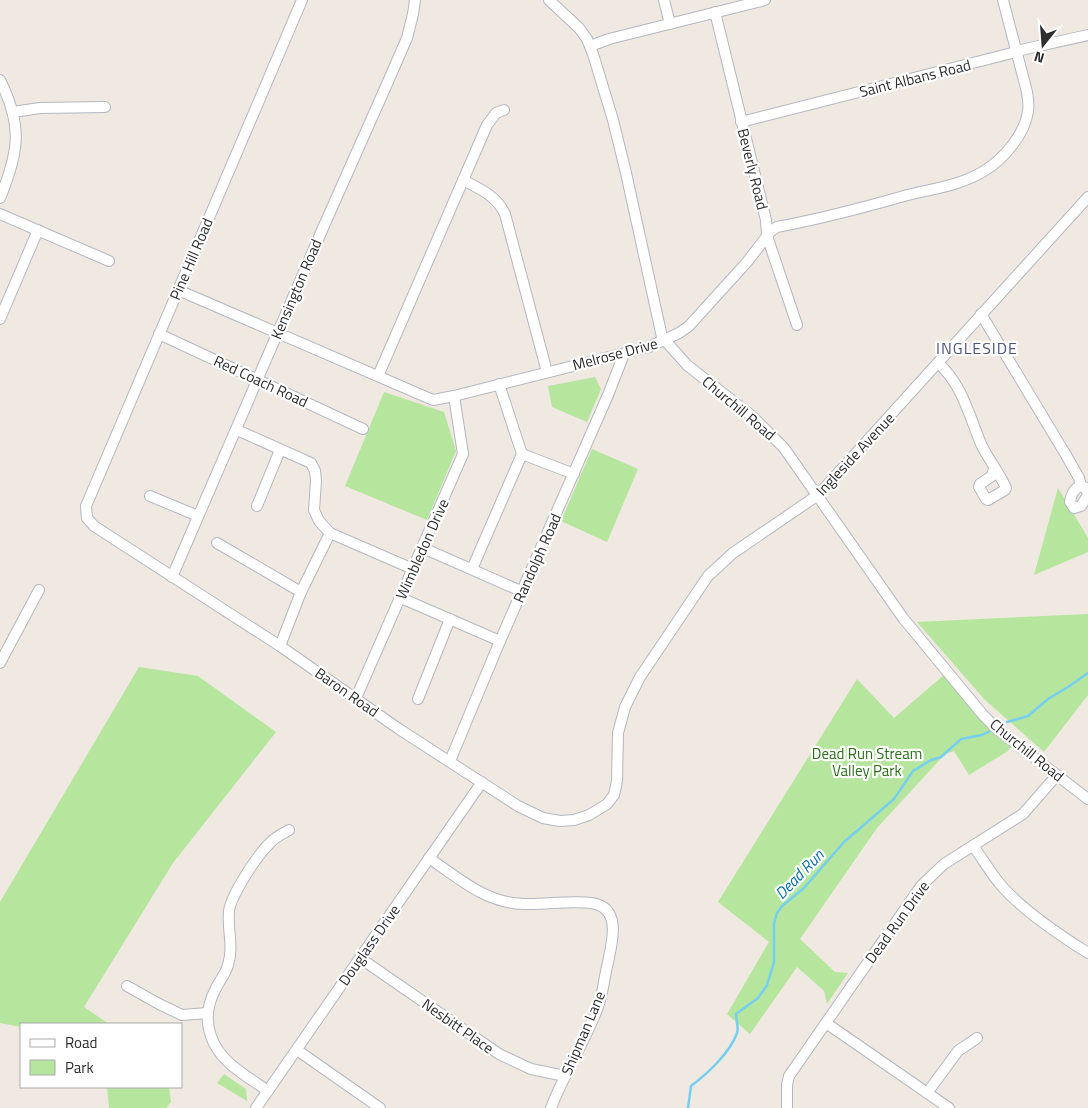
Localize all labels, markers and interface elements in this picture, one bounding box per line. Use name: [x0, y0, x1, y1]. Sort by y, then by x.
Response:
north arrow: [1018, 20, 1068, 70]
text: N: [1031, 46, 1047, 69]
street label: Saint Albans Road: [857, 53, 973, 103]
street label: Beverly Road: [732, 126, 774, 212]
street label: Pine Hill Road: [163, 214, 219, 304]
street label: Kensington Road: [265, 235, 327, 343]
street label: Melrose Drive: [570, 332, 660, 376]
district label: INGLESIDE: [936, 336, 1018, 360]
street label: Red Coach Road: [210, 349, 312, 413]
street label: Churchill Road: [697, 370, 781, 446]
street label: Ingleside Avenue: [810, 407, 900, 501]
street label: Wimbledon Drive: [390, 495, 454, 603]
street label: Randolph Road: [507, 510, 567, 606]
street label: Baron Road: [310, 661, 384, 723]
street label: Churchill Road: [985, 713, 1069, 787]
park label: Dead Run Stream Valley Park: [812, 742, 922, 782]
water label: Dead Run: [769, 843, 830, 904]
street label: Dead Run Drive: [859, 876, 935, 968]
street label: Douglass Drive: [333, 900, 405, 990]
street label: Shipman Lane: [555, 987, 611, 1079]
street label: Nesbitt Place: [417, 993, 499, 1059]
legend: [20, 1023, 182, 1088]
text: Road: [65, 1031, 97, 1054]
text: Park: [65, 1056, 94, 1079]

